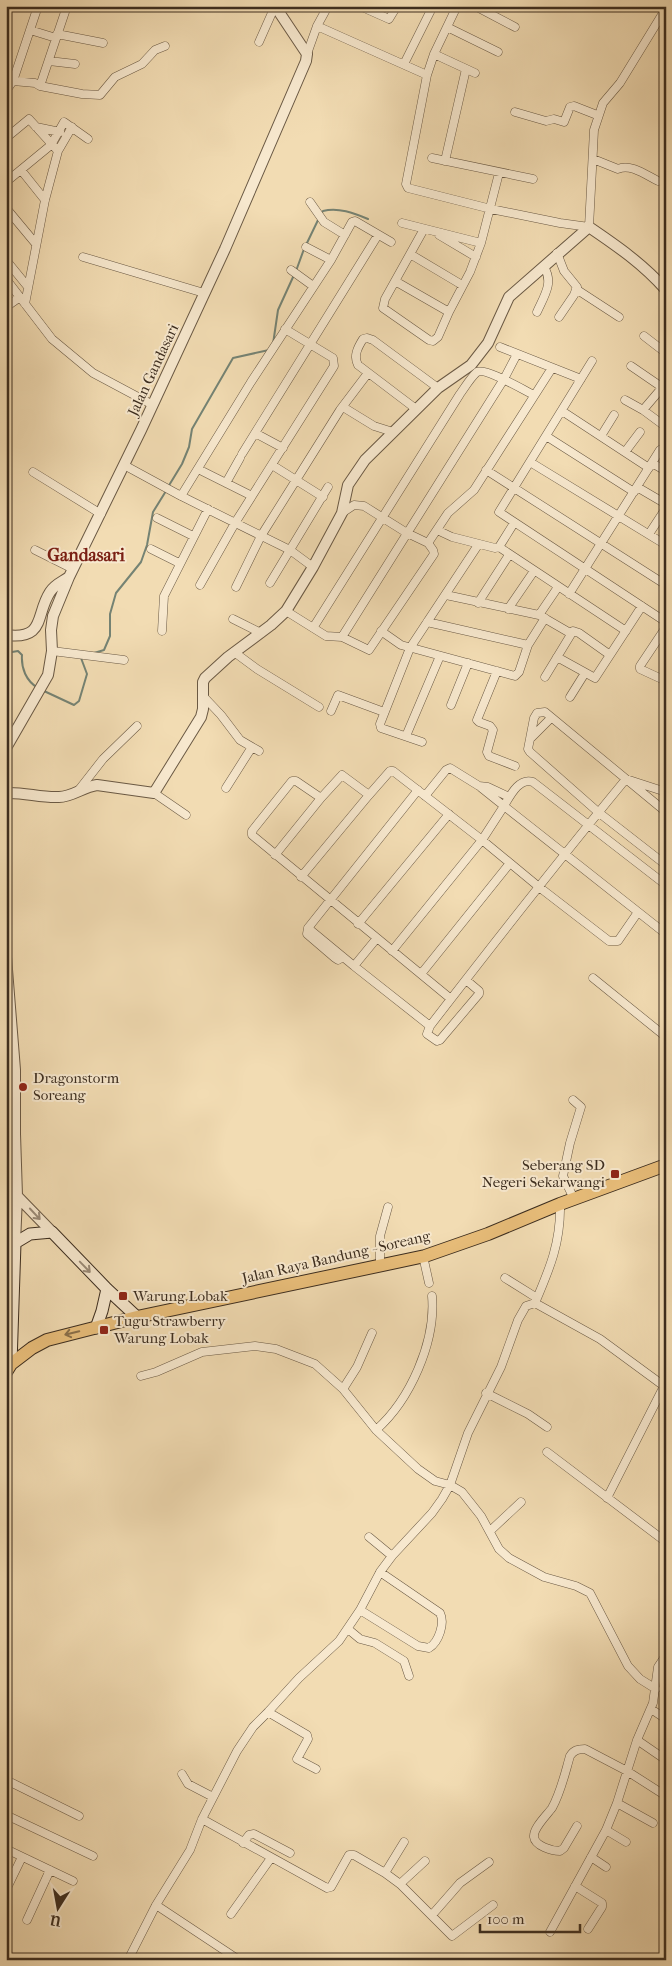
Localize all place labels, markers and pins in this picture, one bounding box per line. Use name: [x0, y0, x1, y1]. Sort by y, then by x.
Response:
place label: Dragonstorm Soreang: [33, 1069, 120, 1104]
marker: Dragonstorm Soreang: [17, 1081, 29, 1093]
place label: Seberang SD Negeri Sekarwangi: [482, 1156, 606, 1191]
marker: Seberang SD Negeri Sekarwangi: [609, 1168, 621, 1180]
place label: Warung Lobak: [132, 1287, 228, 1305]
marker: Warung Lobak: [117, 1290, 129, 1302]
place label: Tugu Strawberry Warung Lobak: [113, 1312, 227, 1347]
marker: Tugu Strawberry Warung Lobak: [98, 1324, 110, 1336]

